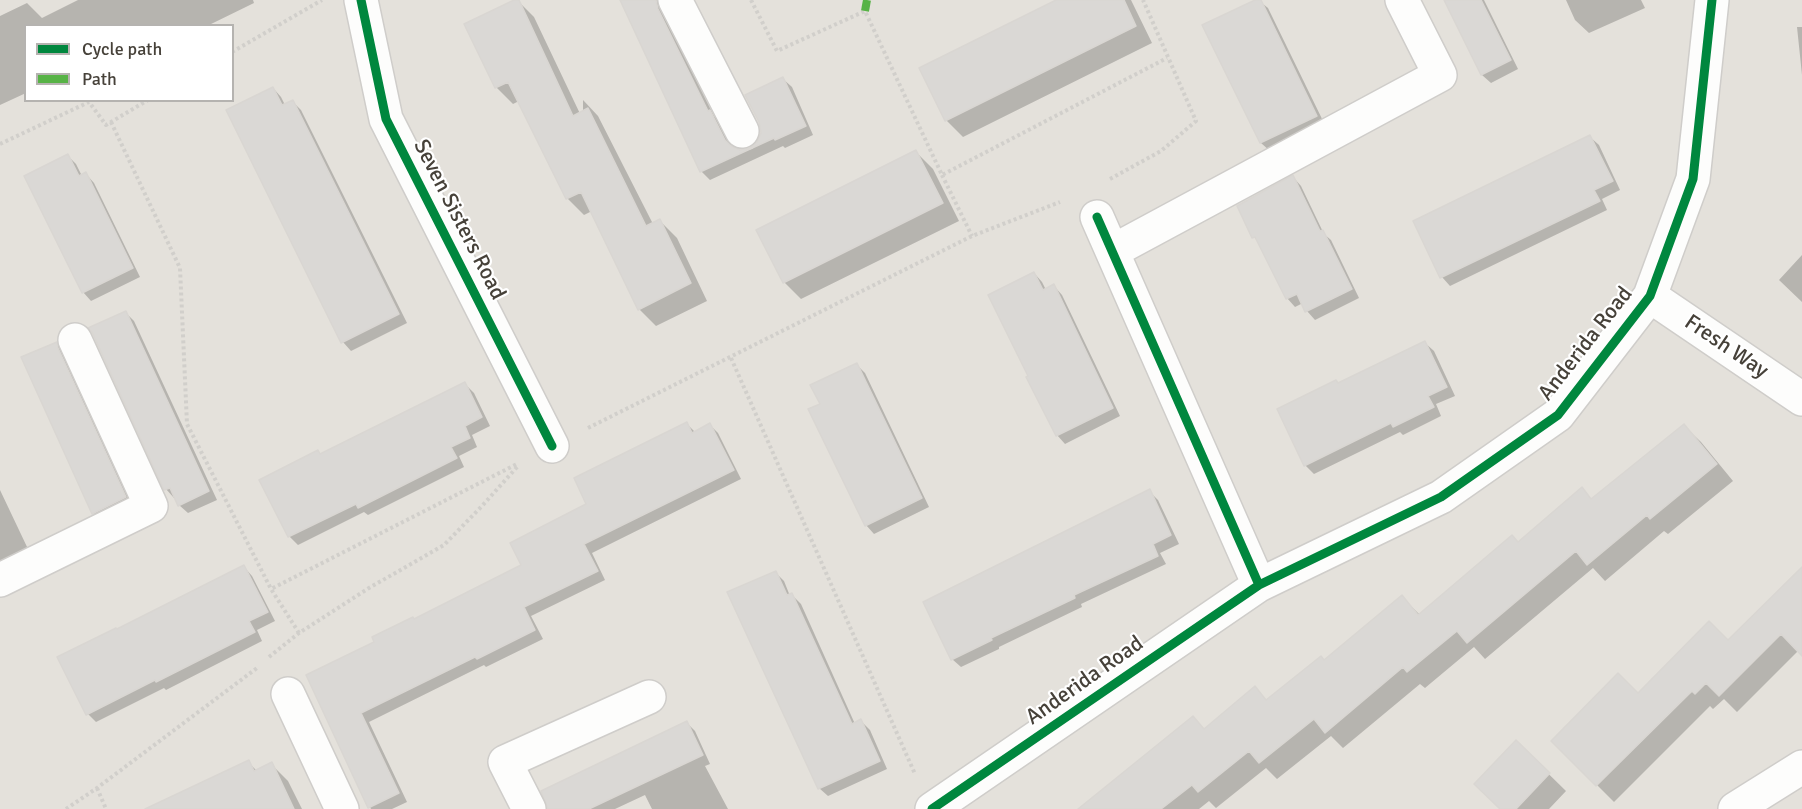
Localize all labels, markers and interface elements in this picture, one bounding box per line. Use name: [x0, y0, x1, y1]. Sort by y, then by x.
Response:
legend: [24, 24, 234, 102]
text: Cycle path: [82, 38, 162, 60]
text: Path: [82, 68, 117, 90]
street label: Seven Sisters Road: [407, 135, 511, 305]
street label: Anderida Road: [1533, 282, 1639, 406]
street label: Fresh Way: [1679, 309, 1773, 385]
street label: Anderida Road: [1021, 631, 1149, 731]

